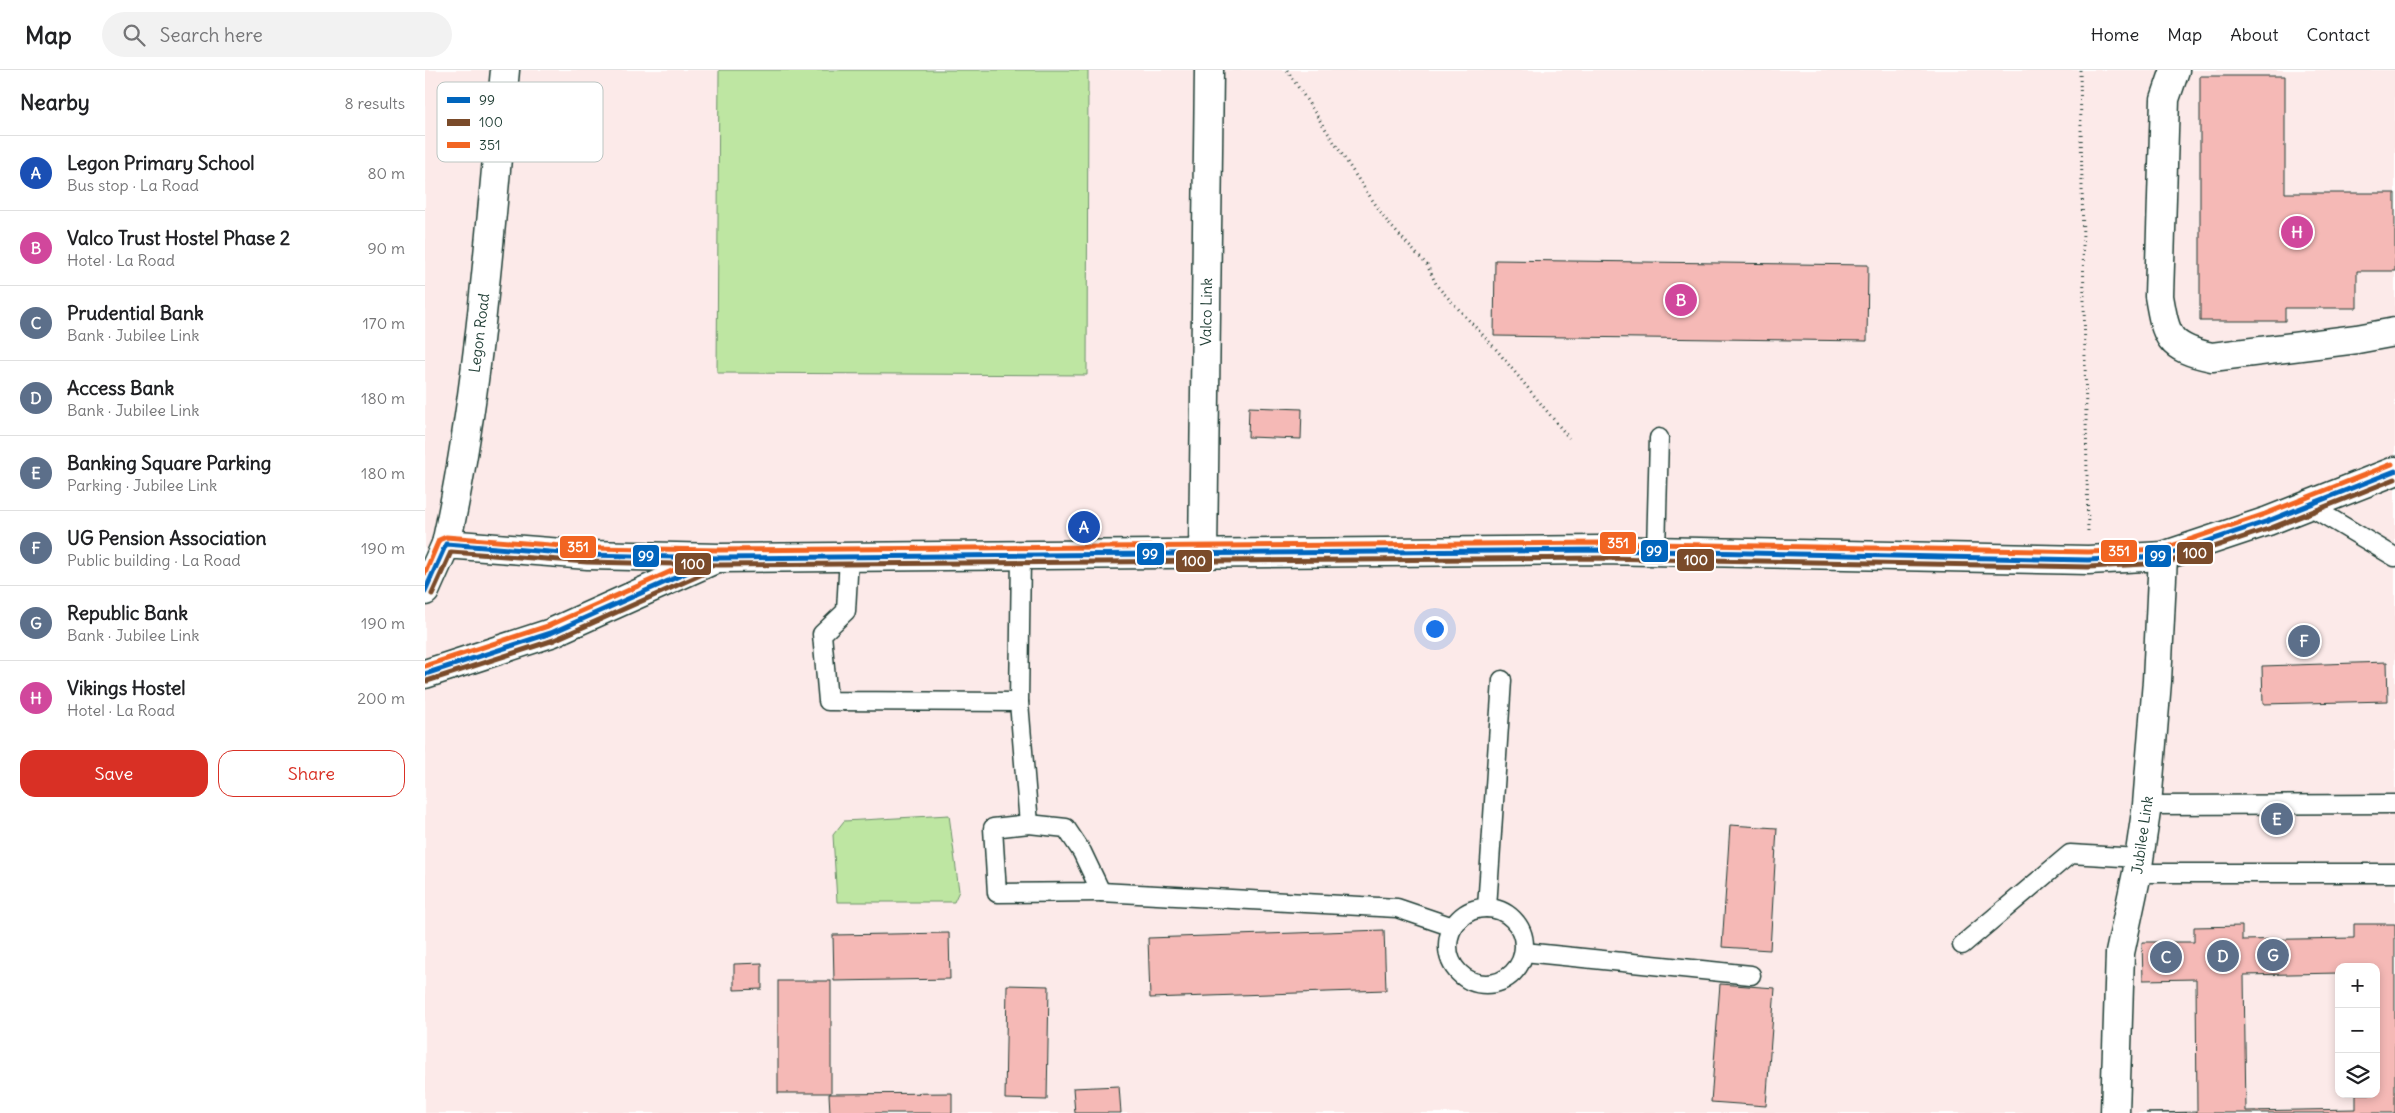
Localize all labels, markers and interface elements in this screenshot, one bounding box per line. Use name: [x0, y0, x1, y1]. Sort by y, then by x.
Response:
search box: [102, 12, 452, 57]
text: Map: [25, 20, 72, 50]
icon: search: [120, 21, 148, 49]
text: Search here: [160, 23, 263, 47]
text: Home: [2091, 23, 2139, 46]
text: Map: [2167, 23, 2202, 46]
text: About: [2230, 23, 2278, 46]
text: Contact: [2306, 23, 2370, 46]
legend: [437, 82, 603, 162]
text: Nearby: [20, 89, 90, 116]
text: 99: [479, 91, 495, 109]
text: 8 results: [344, 93, 405, 113]
text: 100: [479, 113, 503, 131]
text: 351: [479, 136, 501, 154]
text: Legon Primary School: [67, 151, 255, 175]
text: A: [31, 163, 41, 183]
text: 80 m: [367, 163, 405, 183]
text: Bus stop · La Road: [67, 175, 199, 195]
pin: H: [2281, 213, 2313, 251]
text: Valco Trust Hostel Phase 2: [67, 226, 290, 250]
text: B: [31, 238, 41, 258]
text: 90 m: [367, 238, 405, 258]
text: Hotel · La Road: [67, 250, 175, 270]
street label: Valco Link: [1196, 277, 1216, 346]
pin: B: [1665, 281, 1697, 319]
street label: Legon Road: [465, 292, 493, 374]
text: Prudential Bank: [67, 301, 204, 325]
text: C: [31, 313, 41, 333]
text: 170 m: [362, 313, 405, 333]
text: Bank · Jubilee Link: [67, 325, 199, 345]
text: Access Bank: [67, 376, 174, 400]
text: D: [30, 388, 42, 408]
text: 180 m: [361, 388, 405, 408]
text: Bank · Jubilee Link: [67, 400, 199, 420]
text: Banking Square Parking: [67, 451, 271, 475]
text: E: [31, 463, 41, 483]
text: 180 m: [361, 463, 405, 483]
text: Parking · Jubilee Link: [67, 475, 217, 495]
pin: A: [1068, 508, 1100, 546]
text: UG Pension Association: [67, 526, 267, 550]
line badge: 351: [1599, 531, 1637, 555]
text: 351: [1607, 534, 1629, 552]
line badge: 351: [559, 535, 597, 559]
text: F: [31, 538, 41, 558]
text: 190 m: [361, 538, 405, 558]
text: 351: [567, 538, 589, 556]
line badge: 99: [1640, 539, 1669, 563]
line badge: 351: [2100, 539, 2138, 563]
line badge: 100: [2176, 541, 2214, 565]
line badge: 99: [1136, 542, 1165, 566]
text: 99: [1646, 542, 1662, 560]
text: 351: [2108, 542, 2130, 560]
line badge: 99: [632, 544, 660, 568]
line badge: 99: [2144, 544, 2172, 568]
text: 100: [2183, 544, 2207, 562]
text: 99: [1142, 545, 1158, 563]
text: 99: [638, 547, 654, 565]
text: 99: [2150, 547, 2166, 565]
line badge: 100: [1676, 548, 1715, 572]
line badge: 100: [1175, 549, 1213, 573]
text: Public building · La Road: [67, 550, 241, 570]
text: 100: [1684, 551, 1708, 569]
line badge: 100: [674, 552, 712, 576]
text: 100: [1182, 552, 1206, 570]
text: 100: [681, 555, 705, 573]
text: Republic Bank: [67, 601, 188, 625]
text: G: [30, 613, 42, 633]
text: 190 m: [361, 613, 405, 633]
your location: [1422, 616, 1448, 642]
pin: F: [2288, 622, 2320, 660]
text: Bank · Jubilee Link: [67, 625, 199, 645]
text: Vikings Hostel: [67, 676, 186, 700]
text: H: [30, 688, 42, 708]
text: 200 m: [357, 688, 405, 708]
text: Hotel · La Road: [67, 700, 175, 720]
button: Save: [20, 750, 208, 797]
button: Share: [218, 750, 405, 797]
street label: Jubilee Link: [2127, 794, 2157, 875]
pin: E: [2261, 800, 2293, 838]
pin: G: [2257, 936, 2289, 974]
pin: D: [2207, 937, 2239, 975]
pin: C: [2150, 938, 2182, 976]
map controls: [2335, 963, 2380, 1098]
button: +: [2335, 963, 2380, 1008]
button: −: [2335, 1008, 2380, 1053]
button: layers: [2335, 1053, 2380, 1098]

